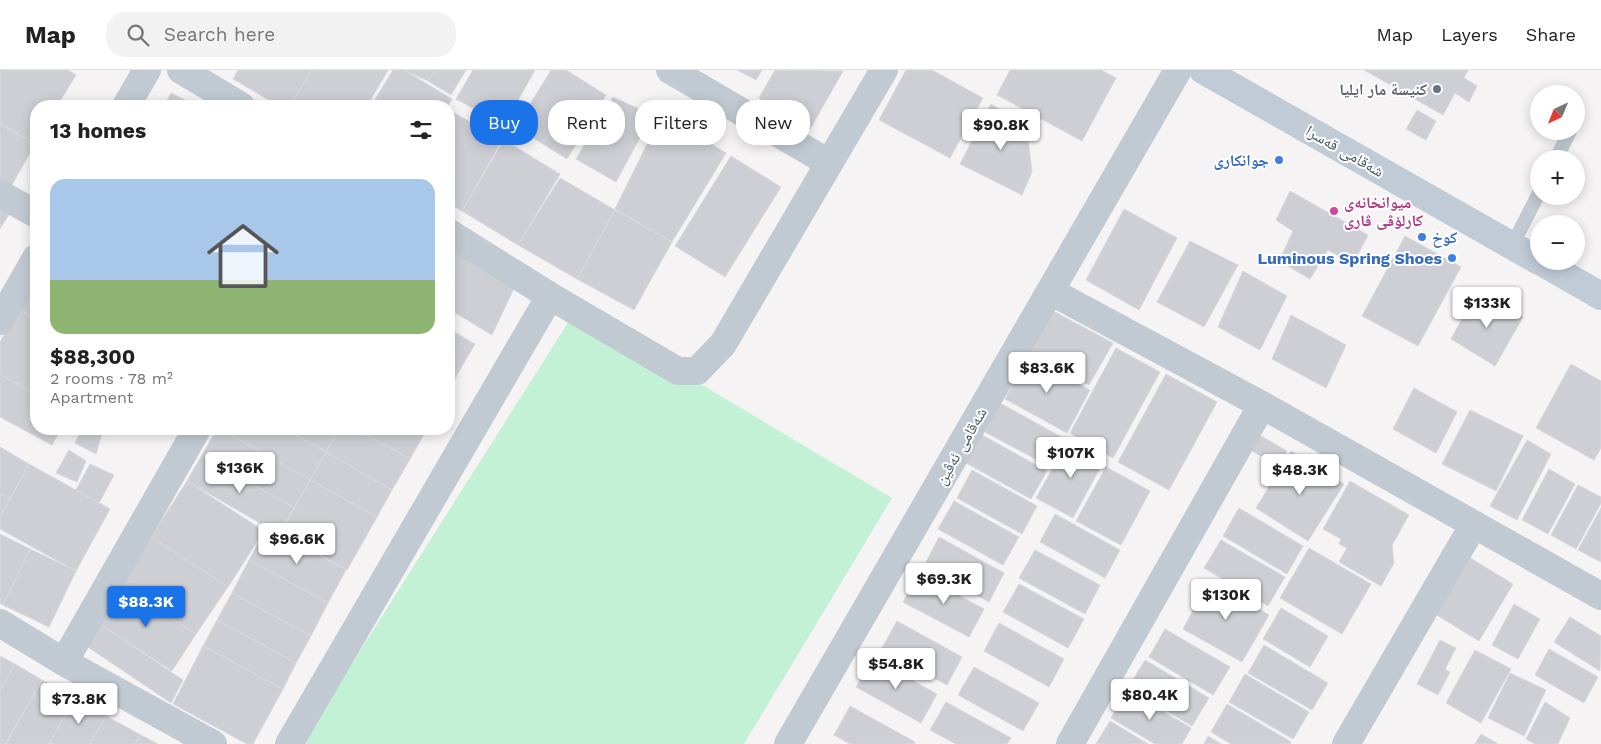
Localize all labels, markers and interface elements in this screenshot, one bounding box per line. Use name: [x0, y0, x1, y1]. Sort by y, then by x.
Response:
search box: [106, 12, 456, 57]
text: Map: [25, 21, 76, 49]
icon: search: [124, 21, 152, 49]
text: Search here: [164, 23, 275, 46]
text: Map: [1376, 24, 1413, 45]
text: Layers: [1441, 24, 1498, 45]
text: Share: [1526, 24, 1576, 45]
place label: كنيسة مار ايليا: [1339, 80, 1427, 99]
marker: كنيسة مار ايليا: [1431, 83, 1443, 95]
north arrow: [1530, 85, 1585, 140]
map controls: [1530, 85, 1585, 270]
chip: Buy: [470, 100, 538, 145]
chip: Rent: [548, 100, 625, 145]
chip: Filters: [635, 100, 726, 145]
chip: New: [736, 100, 810, 145]
pin: $90.8K: [960, 108, 1042, 151]
text: $90.8K: [973, 115, 1029, 134]
icon: filters: [407, 116, 435, 144]
text: 13 homes: [50, 118, 146, 143]
street label: شەقامی قەسرا: [1302, 121, 1387, 182]
button: +: [1530, 150, 1585, 205]
place label: جوانکاری: [1214, 151, 1269, 170]
marker: جوانکاری: [1273, 154, 1285, 166]
place label: میوانخانەی کارلۆڤی ڤاری: [1344, 193, 1423, 230]
marker: میوانخانەی کارلۆڤی ڤاری: [1328, 205, 1340, 217]
icon: home: [198, 211, 288, 301]
button: −: [1530, 215, 1585, 270]
place label: کوخ: [1432, 228, 1457, 248]
marker: کوخ: [1416, 231, 1428, 243]
place label: Luminous Spring Shoes: [1257, 249, 1442, 268]
marker: Luminous Spring Shoes: [1446, 252, 1458, 264]
pin: $133K: [1452, 286, 1522, 329]
text: $133K: [1463, 293, 1511, 312]
text: $88,300: [50, 344, 135, 369]
pin: $83.6K: [1006, 352, 1088, 394]
text: $83.6K: [1019, 358, 1075, 377]
text: 2 rooms · 78 m²: [50, 369, 173, 388]
text: Apartment: [50, 388, 133, 407]
street label: شەقامی ئەڤین: [931, 404, 992, 488]
pin: $107K: [1036, 436, 1106, 479]
text: $107K: [1047, 443, 1095, 462]
pin: $136K: [205, 452, 275, 494]
pin: $48.3K: [1259, 454, 1341, 496]
text: $136K: [216, 458, 264, 477]
text: $48.3K: [1272, 460, 1328, 479]
pin: $96.6K: [256, 522, 338, 565]
text: $96.6K: [269, 529, 325, 548]
pin: $69.3K: [903, 562, 985, 605]
text: $69.3K: [916, 569, 972, 588]
pin: $130K: [1191, 578, 1261, 621]
text: $130K: [1202, 585, 1250, 604]
pin: $88.3K: [105, 586, 187, 628]
text: $88.3K: [118, 592, 174, 611]
pin: $54.8K: [855, 648, 937, 690]
text: $54.8K: [868, 654, 924, 673]
pin: $80.4K: [1109, 678, 1191, 721]
pin: $73.8K: [38, 682, 120, 725]
text: $80.4K: [1122, 685, 1178, 704]
text: $73.8K: [51, 689, 107, 708]

